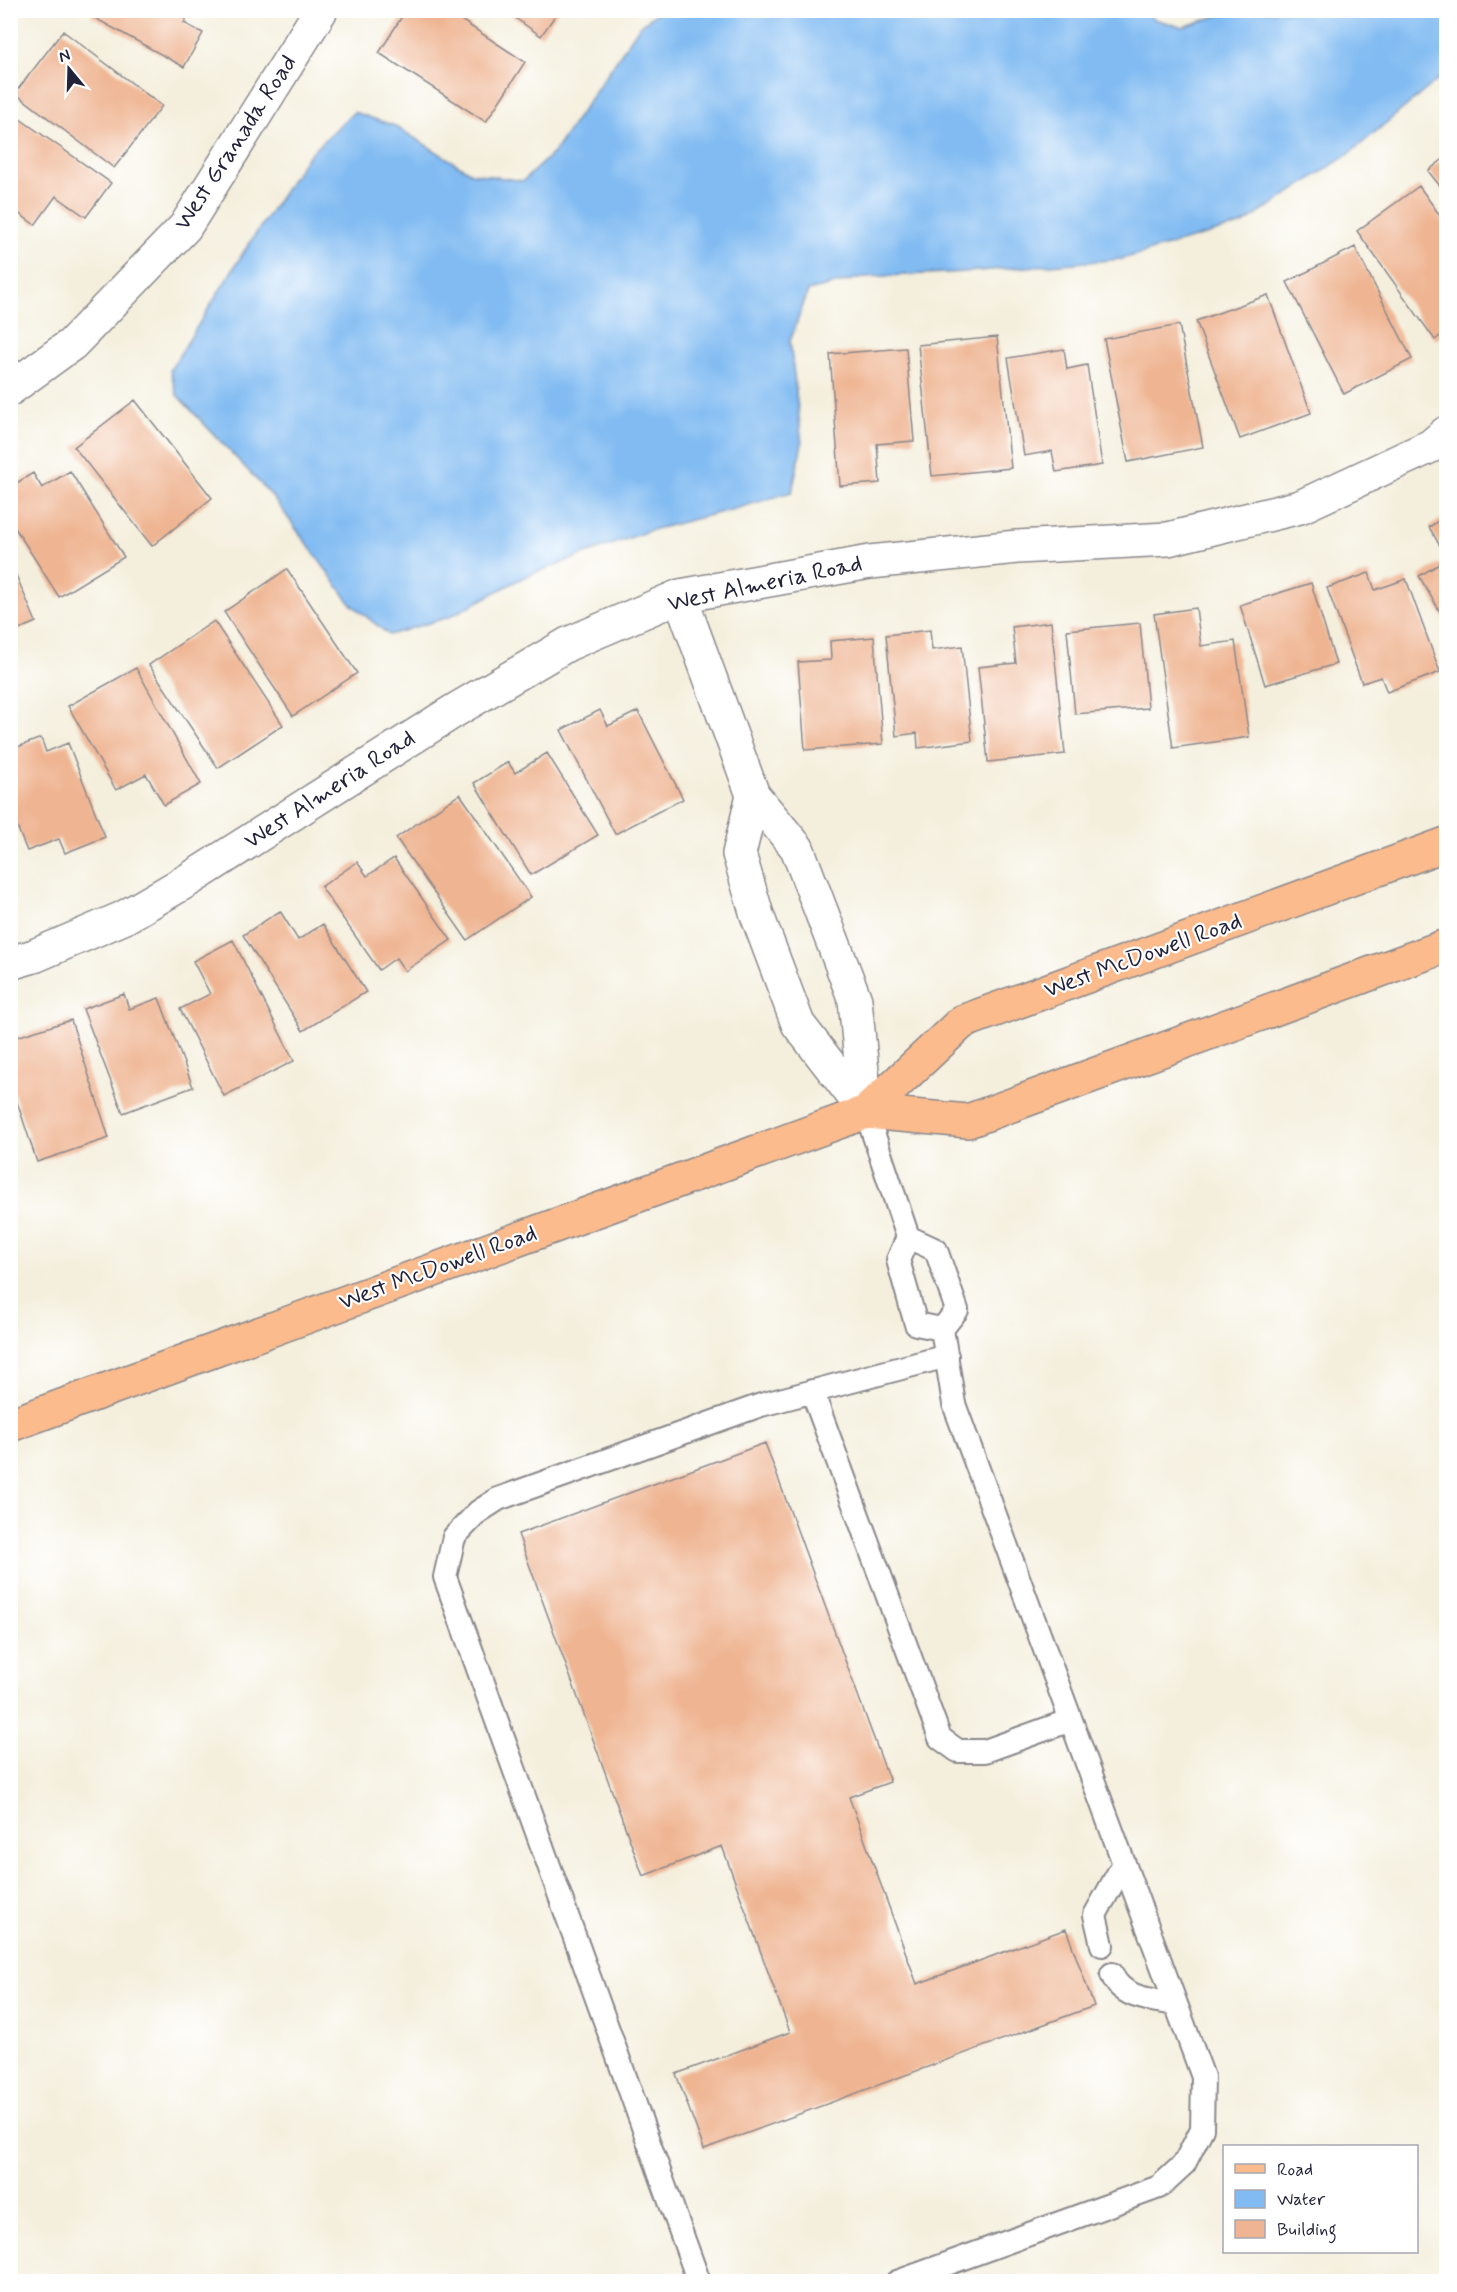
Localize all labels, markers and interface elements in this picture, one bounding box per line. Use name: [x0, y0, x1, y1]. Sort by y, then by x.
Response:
north arrow: [39, 39, 99, 99]
text: N: [56, 45, 73, 68]
street label: West Granada Road: [168, 49, 304, 237]
street label: West Almeria Road: [665, 548, 865, 620]
street label: West Almeria Road: [239, 723, 421, 857]
street label: West McDowell Road: [1040, 906, 1246, 1006]
street label: West McDowell Road: [335, 1218, 541, 1318]
legend: [1223, 2145, 1418, 2253]
text: Road: [1277, 2158, 1313, 2182]
text: Water: [1277, 2188, 1326, 2212]
text: Building: [1277, 2218, 1337, 2244]

